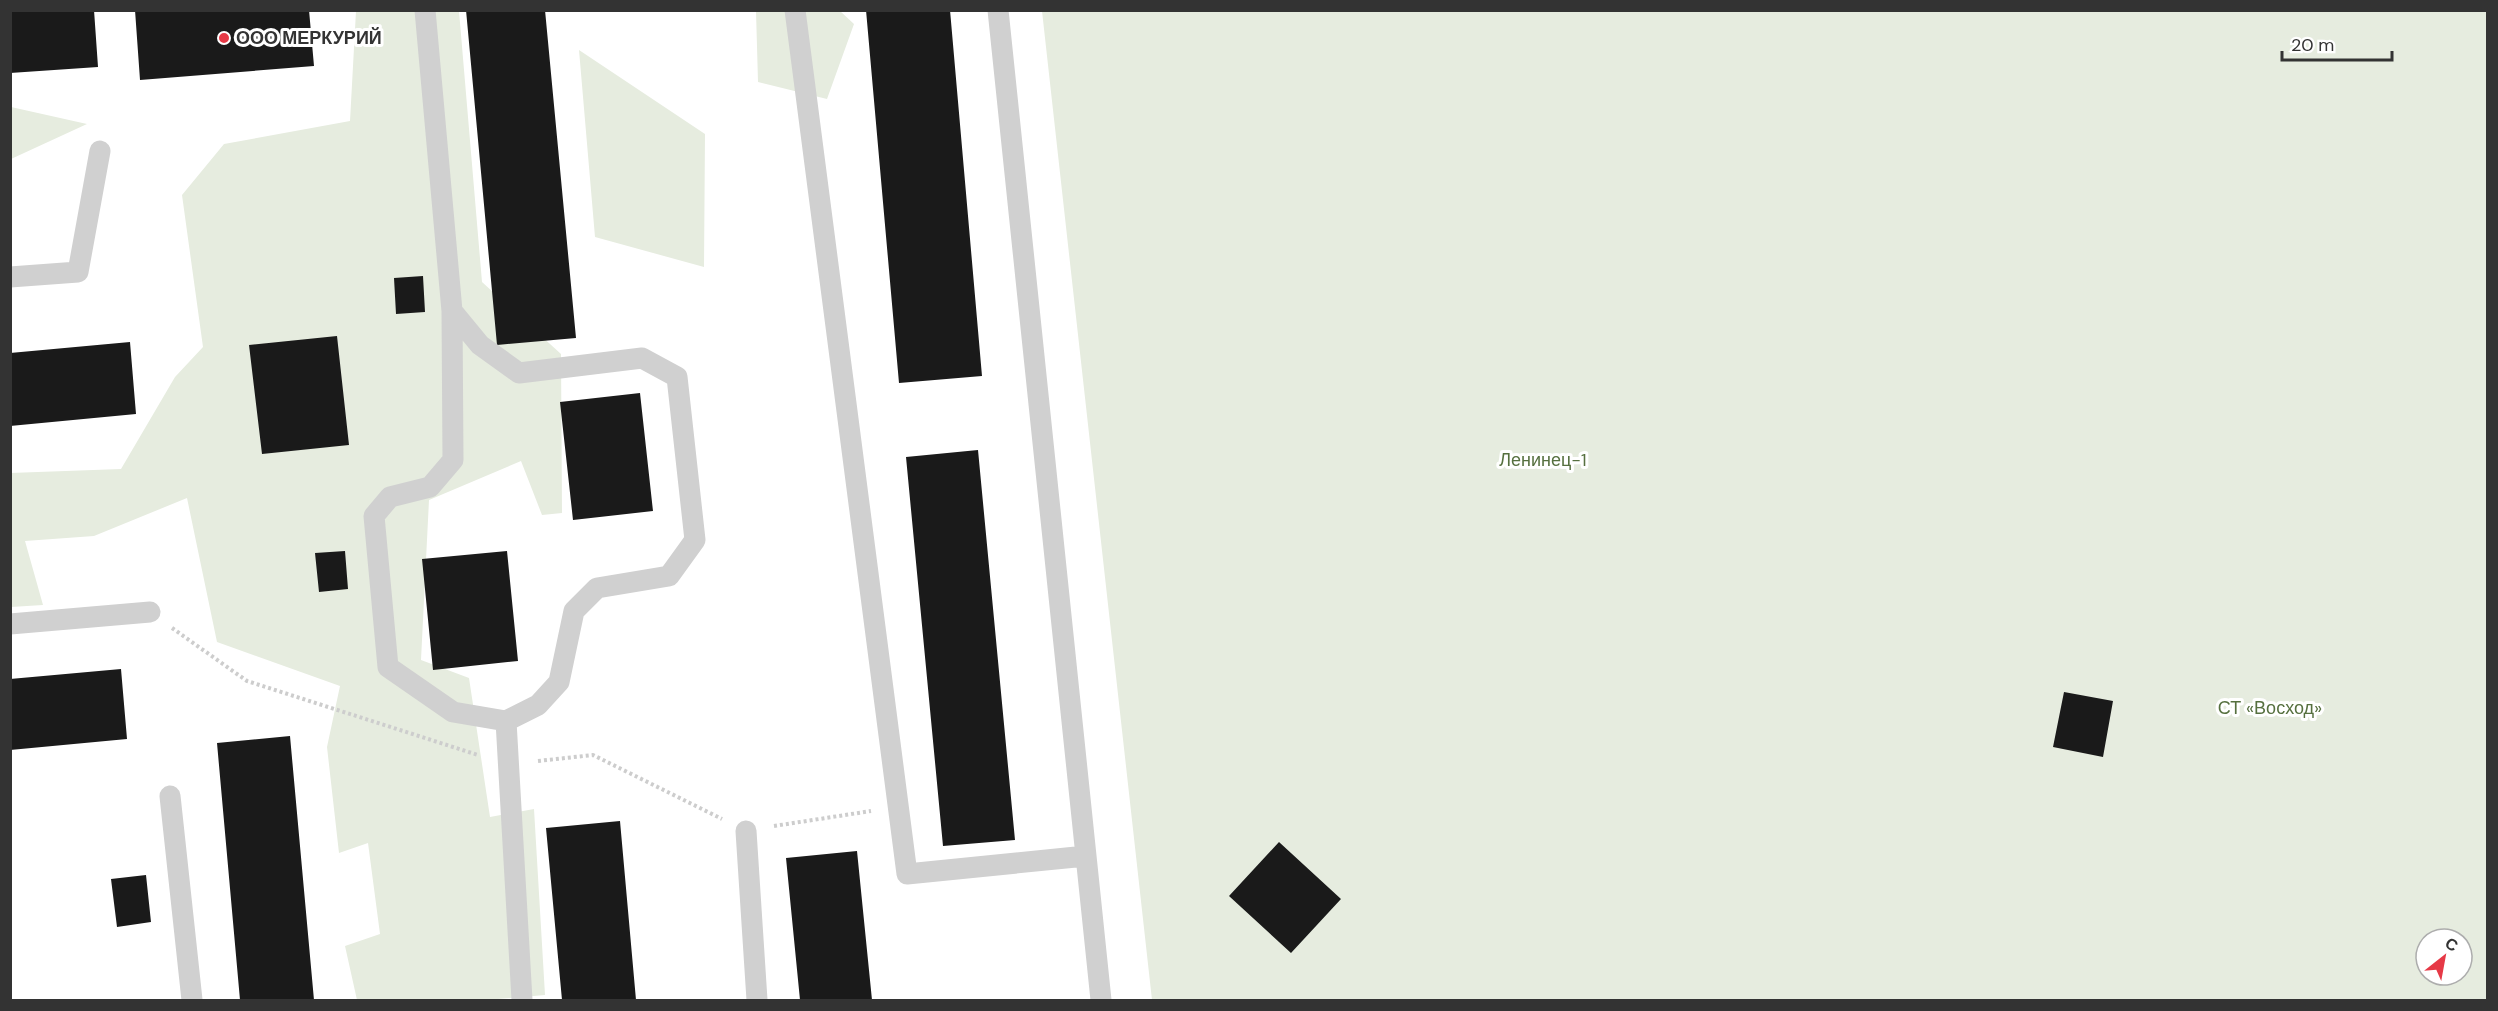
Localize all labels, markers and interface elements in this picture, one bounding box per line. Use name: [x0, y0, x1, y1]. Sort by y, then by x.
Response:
scale bar: [2282, 24, 2392, 62]
place label: ООО МЕРКУРИЙ: [236, 26, 382, 50]
marker: ООО МЕРКУРИЙ: [217, 31, 231, 45]
text: 20 m: [2291, 33, 2334, 57]
park label: Ленинец-1: [1499, 448, 1587, 472]
park label: СТ «Восход»: [2218, 696, 2322, 720]
north arrow: [2414, 927, 2474, 987]
text: С: [2441, 933, 2462, 957]

